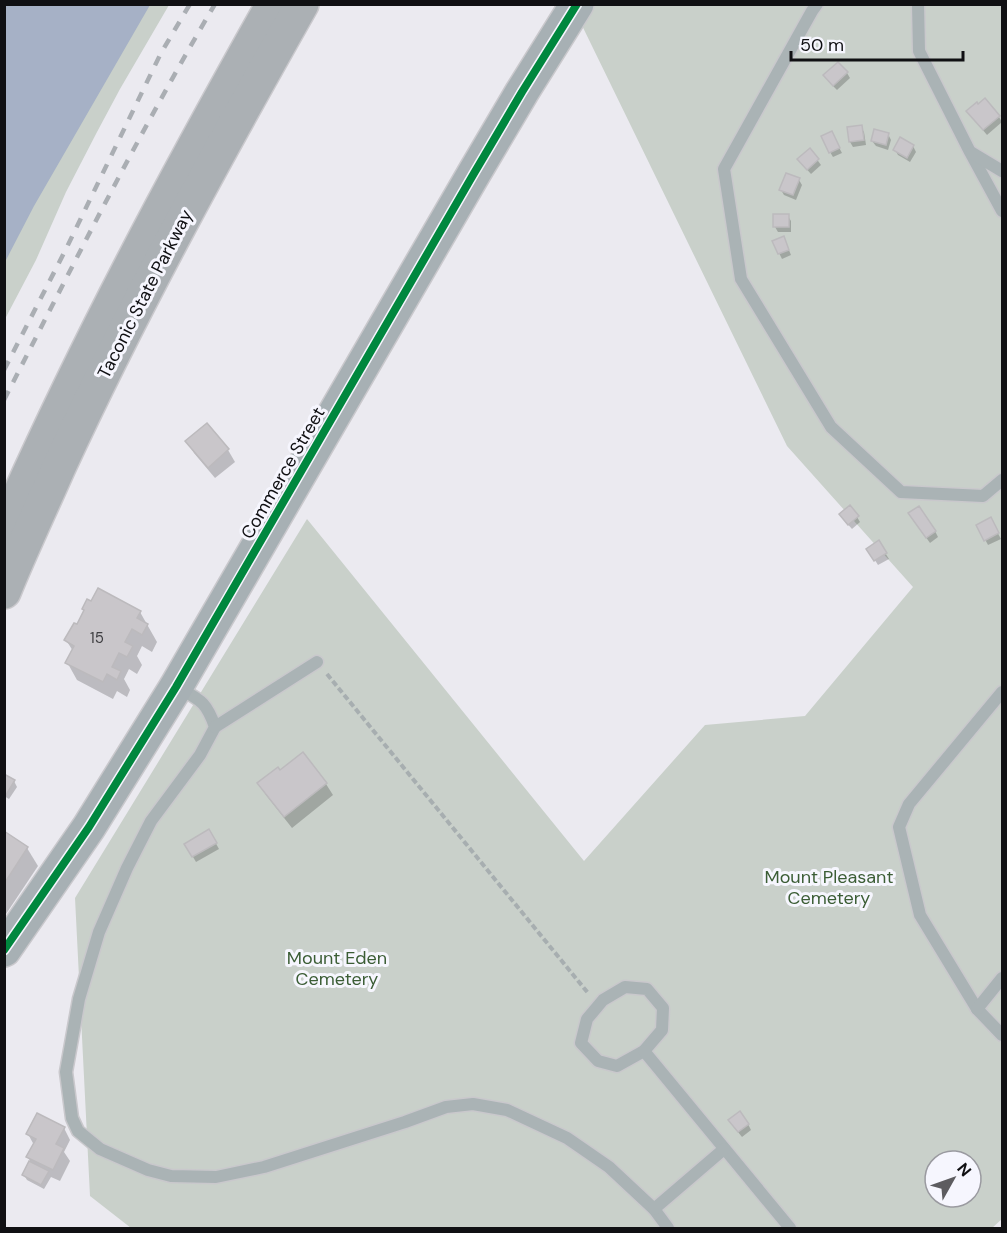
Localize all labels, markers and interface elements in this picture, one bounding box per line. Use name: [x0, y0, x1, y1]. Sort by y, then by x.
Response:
scale bar: [791, 24, 964, 62]
text: 50 m: [800, 33, 844, 57]
street label: Taconic State Parkway: [92, 205, 198, 383]
street label: Commerce Street: [235, 403, 331, 543]
house number: 15: [90, 628, 104, 648]
park label: Mount Pleasant Cemetery: [765, 865, 894, 910]
park label: Mount Eden Cemetery: [287, 946, 387, 991]
north arrow: [923, 1149, 983, 1209]
text: N: [952, 1158, 976, 1181]

